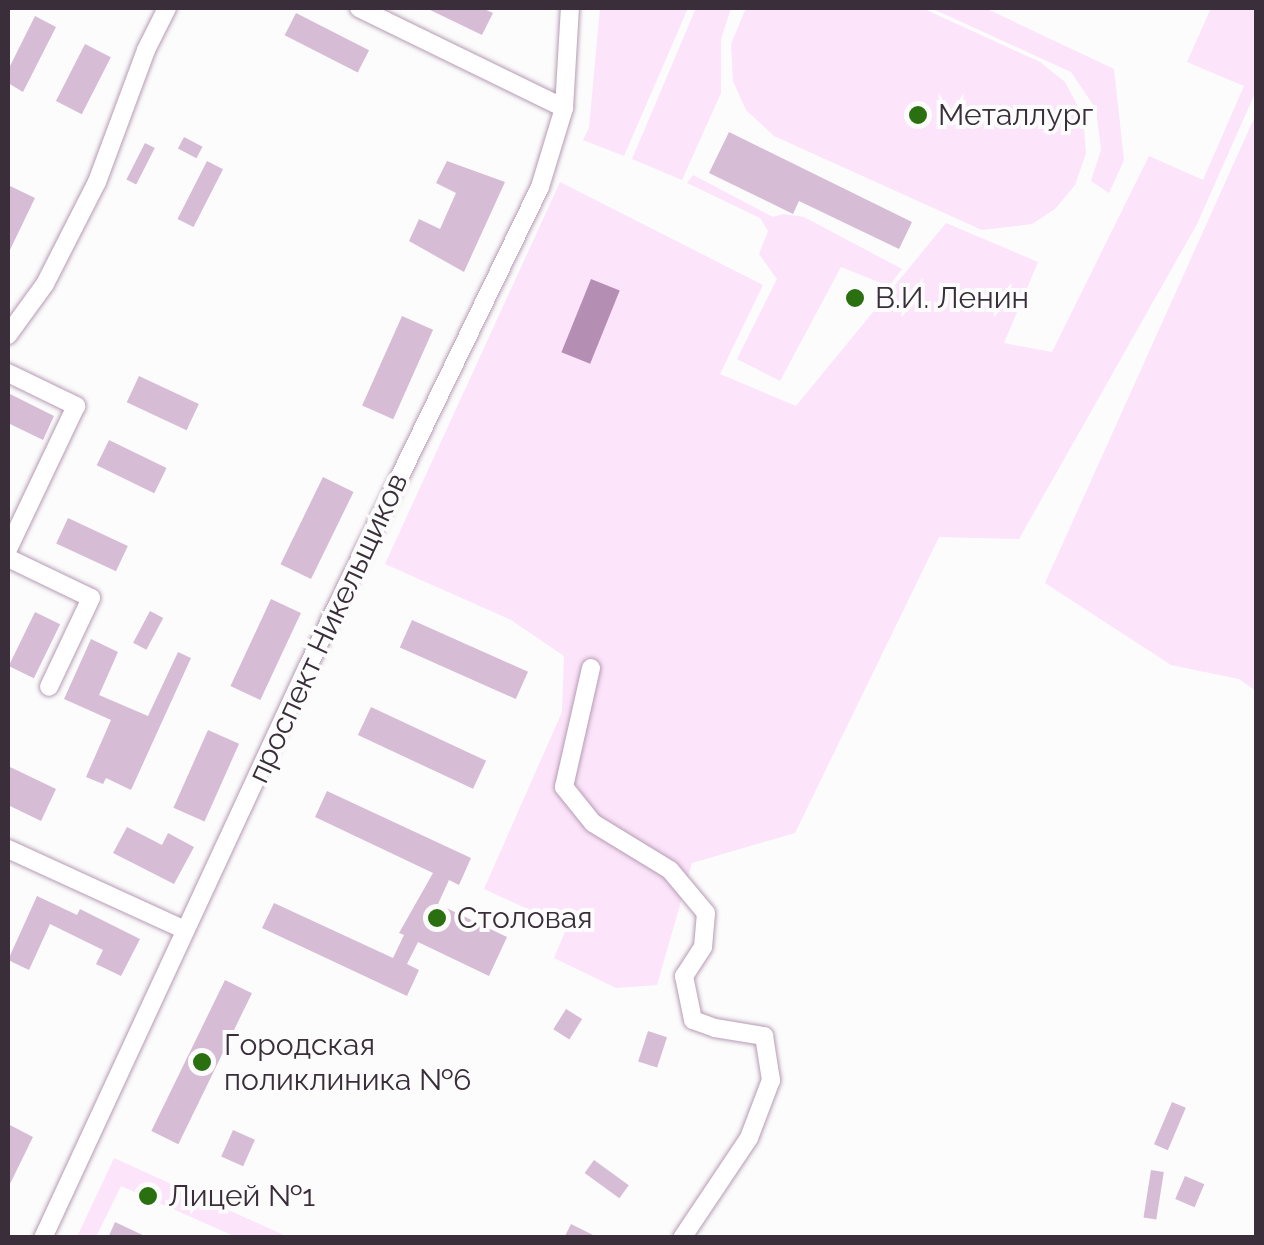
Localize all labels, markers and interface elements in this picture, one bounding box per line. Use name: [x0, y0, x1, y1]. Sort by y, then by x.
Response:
place label: Металлург: [938, 97, 1093, 133]
marker: Металлург: [907, 104, 929, 126]
place label: В.И. Ленин: [875, 280, 1029, 316]
marker: В.И. Ленин: [844, 287, 866, 309]
street label: проспект Никельщиков: [240, 468, 416, 788]
place label: Столовая: [457, 900, 593, 936]
marker: Столовая: [426, 907, 448, 929]
place label: Городская поликлиника №6: [224, 1027, 471, 1098]
marker: Городская поликлиника №6: [189, 1049, 215, 1075]
place label: Лицей №1: [168, 1178, 315, 1214]
marker: Лицей №1: [137, 1185, 159, 1207]

